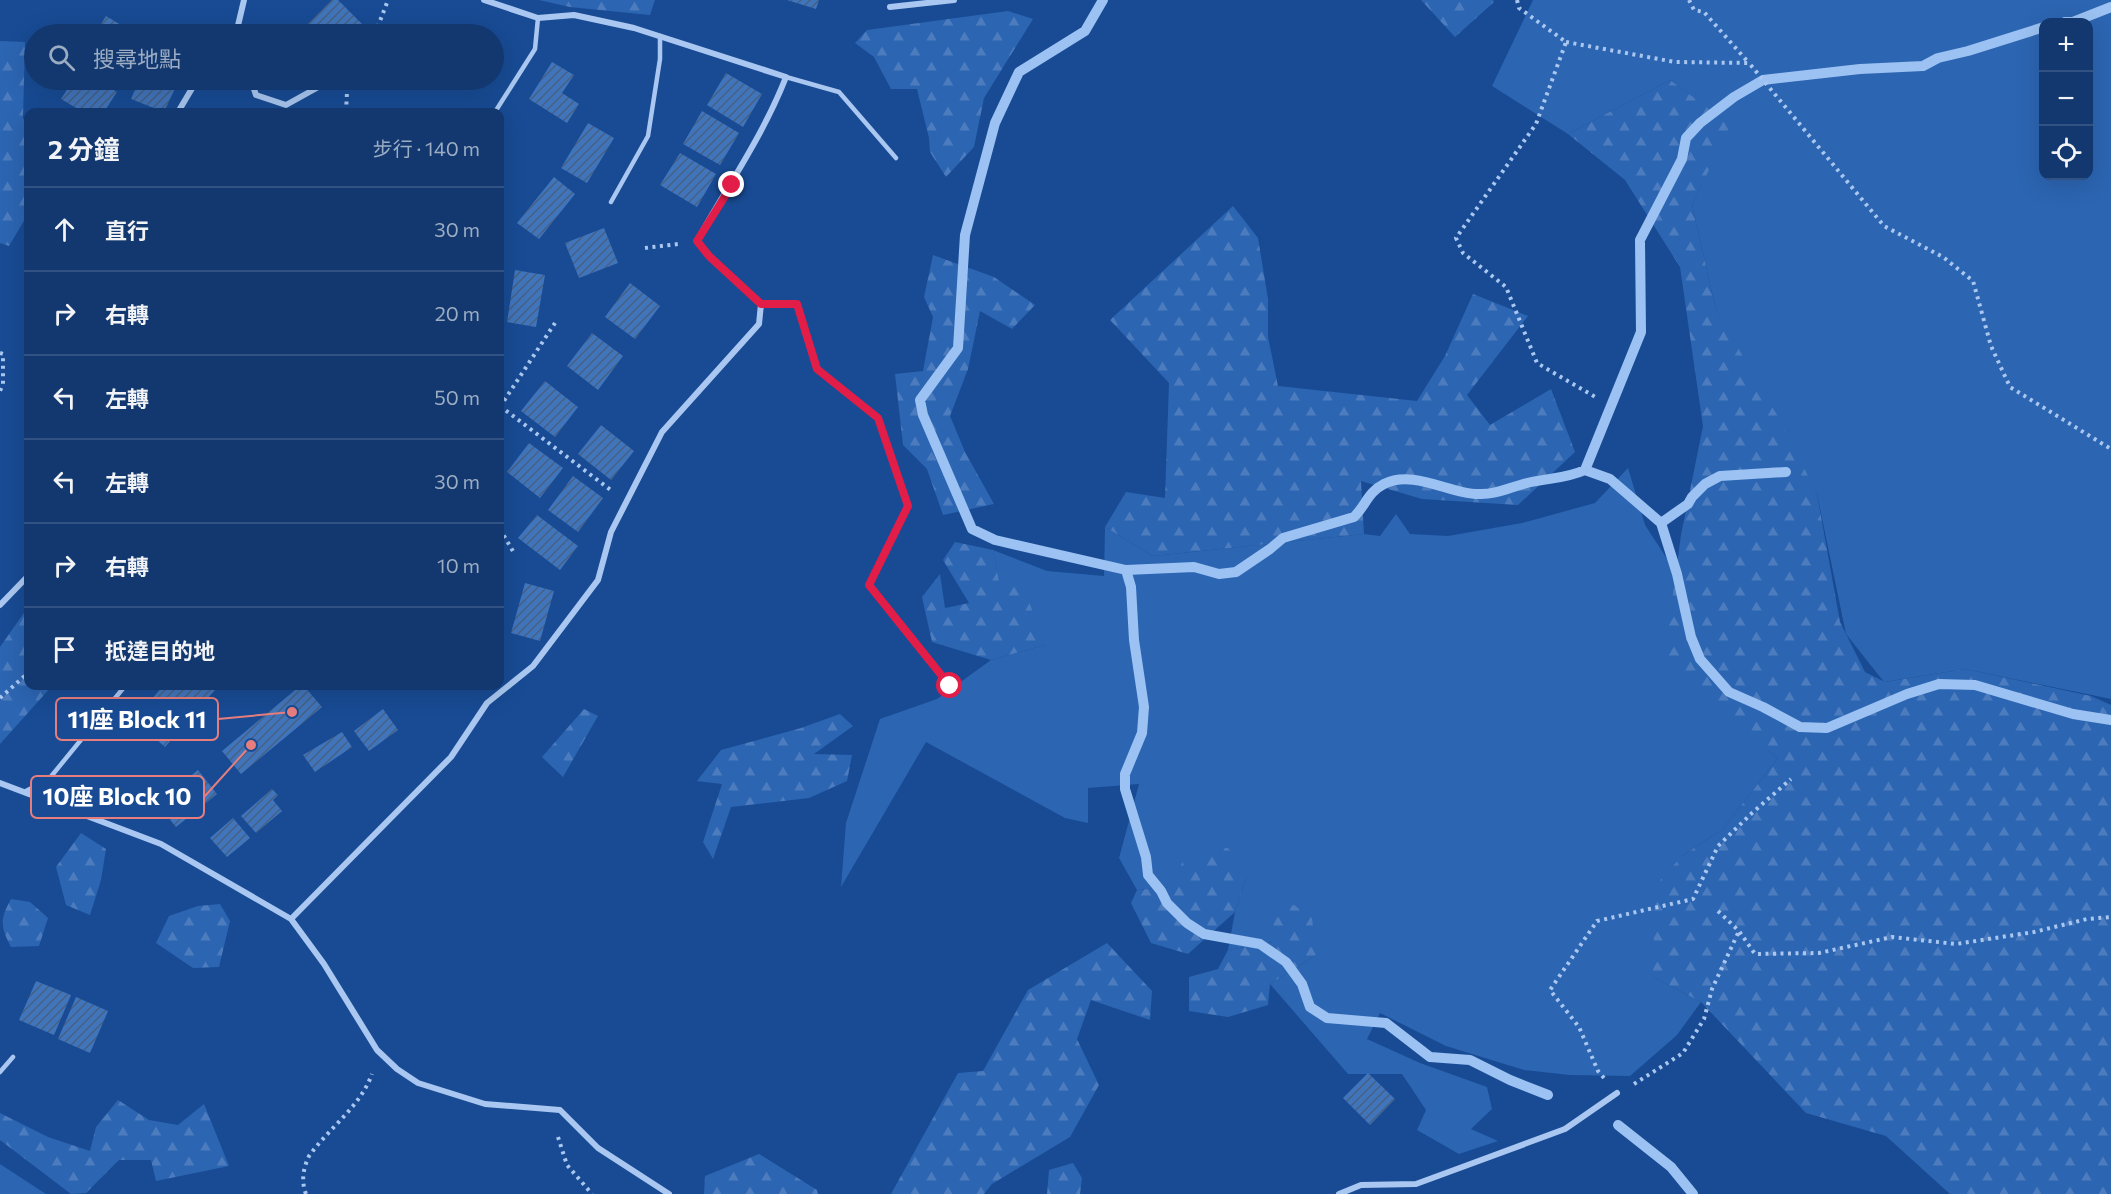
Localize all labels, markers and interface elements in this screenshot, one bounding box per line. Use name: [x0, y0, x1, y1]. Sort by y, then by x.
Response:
map controls: [2039, 18, 2093, 180]
button: +: [2039, 18, 2093, 72]
search box: [24, 24, 504, 90]
icon: search: [45, 41, 78, 74]
text: 搜尋地點: [93, 45, 181, 72]
button: −: [2039, 72, 2093, 126]
button: locate: [2039, 126, 2093, 180]
text: 2 分鐘: [48, 133, 120, 164]
text: 步行 · 140 m: [373, 136, 480, 160]
route end: [718, 171, 744, 197]
icon: ahead: [48, 213, 81, 246]
text: 直行: [105, 217, 149, 244]
text: 30 m: [434, 217, 480, 241]
icon: right: [48, 297, 81, 330]
text: 右轉: [105, 301, 149, 328]
text: 20 m: [435, 301, 480, 325]
icon: left: [48, 381, 81, 414]
text: 左轉: [105, 385, 149, 412]
text: 50 m: [434, 385, 480, 409]
icon: left: [48, 465, 81, 498]
text: 左轉: [105, 469, 149, 496]
text: 30 m: [434, 469, 480, 493]
icon: right: [48, 549, 81, 582]
text: 右轉: [105, 553, 149, 580]
text: 10 m: [437, 553, 480, 577]
icon: arrive: [48, 633, 81, 666]
text: 抵達目的地: [105, 637, 215, 664]
route start: [936, 672, 962, 698]
callout: 11座 Block 11: [56, 698, 218, 740]
text: 11座 Block 11: [68, 704, 206, 733]
callout: 10座 Block 10: [31, 776, 204, 818]
text: 10座 Block 10: [43, 781, 191, 810]

